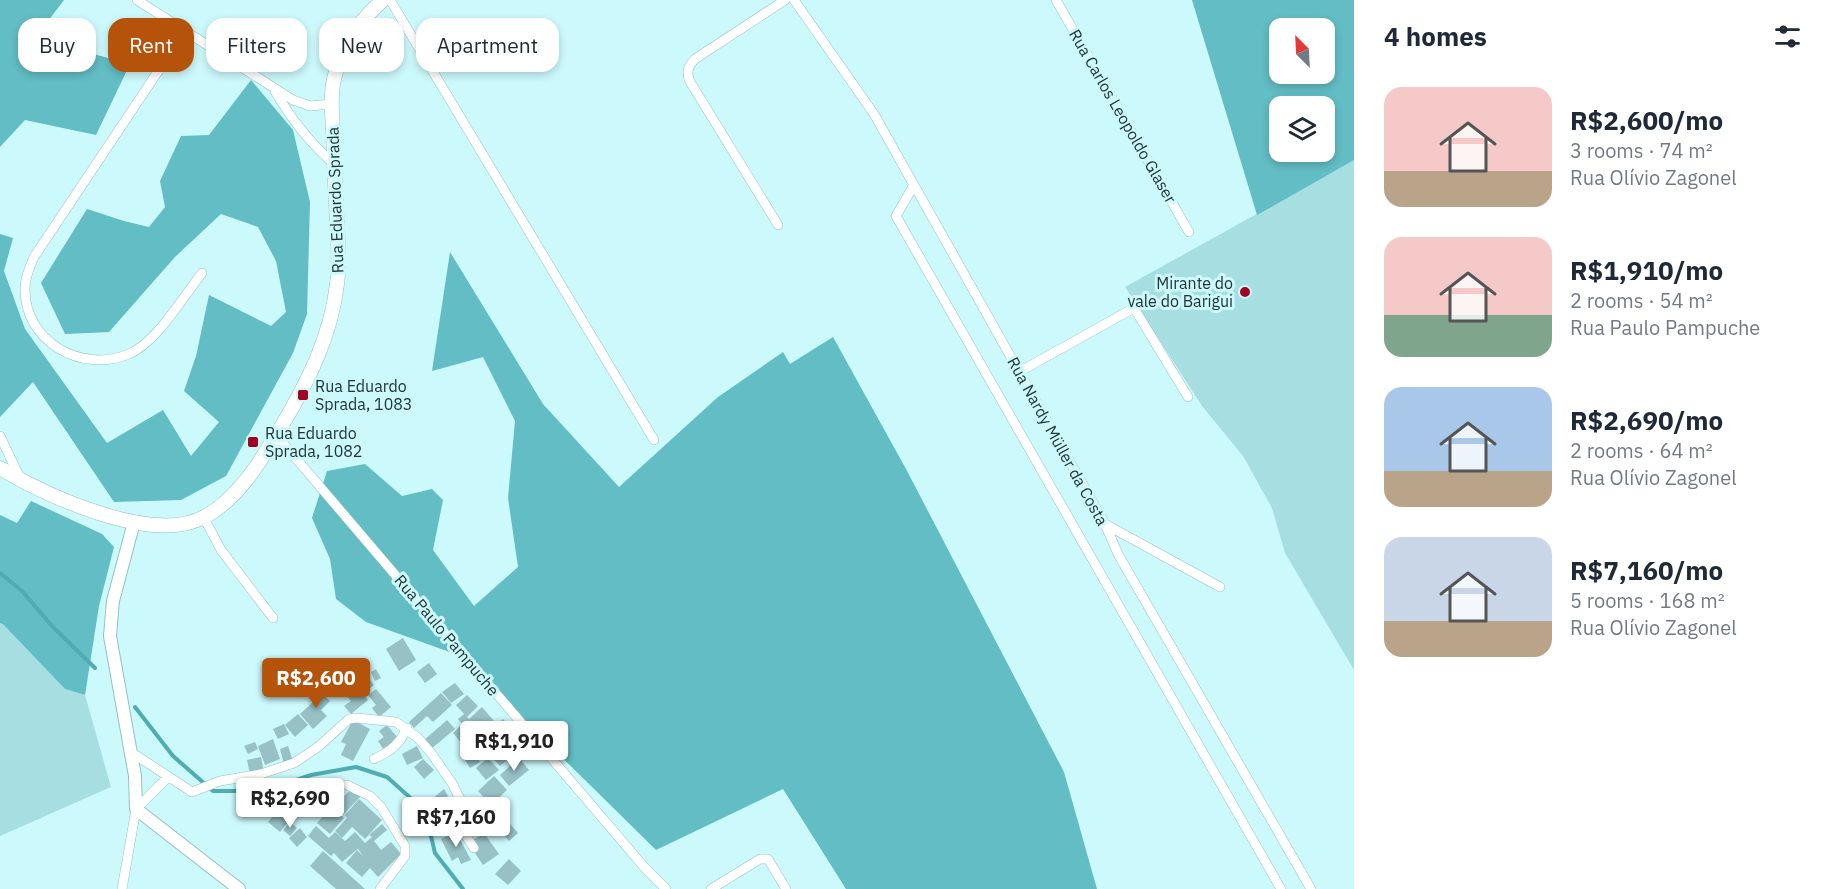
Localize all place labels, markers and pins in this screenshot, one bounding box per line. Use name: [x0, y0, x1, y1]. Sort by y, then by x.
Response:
place label: Mirante do vale do Barigui: [1127, 273, 1233, 311]
marker: Mirante do vale do Barigui: [1238, 285, 1252, 299]
place label: Rua Eduardo Sprada, 1083: [315, 376, 412, 414]
marker: Rua Eduardo Sprada, 1083: [296, 388, 310, 402]
place label: Rua Eduardo Sprada, 1082: [265, 423, 362, 461]
marker: Rua Eduardo Sprada, 1082: [246, 435, 260, 449]
pin: R$2,600: [261, 658, 371, 709]
pin: R$1,910: [459, 721, 569, 772]
pin: R$2,690: [235, 778, 345, 829]
pin: R$7,160: [401, 797, 511, 848]

